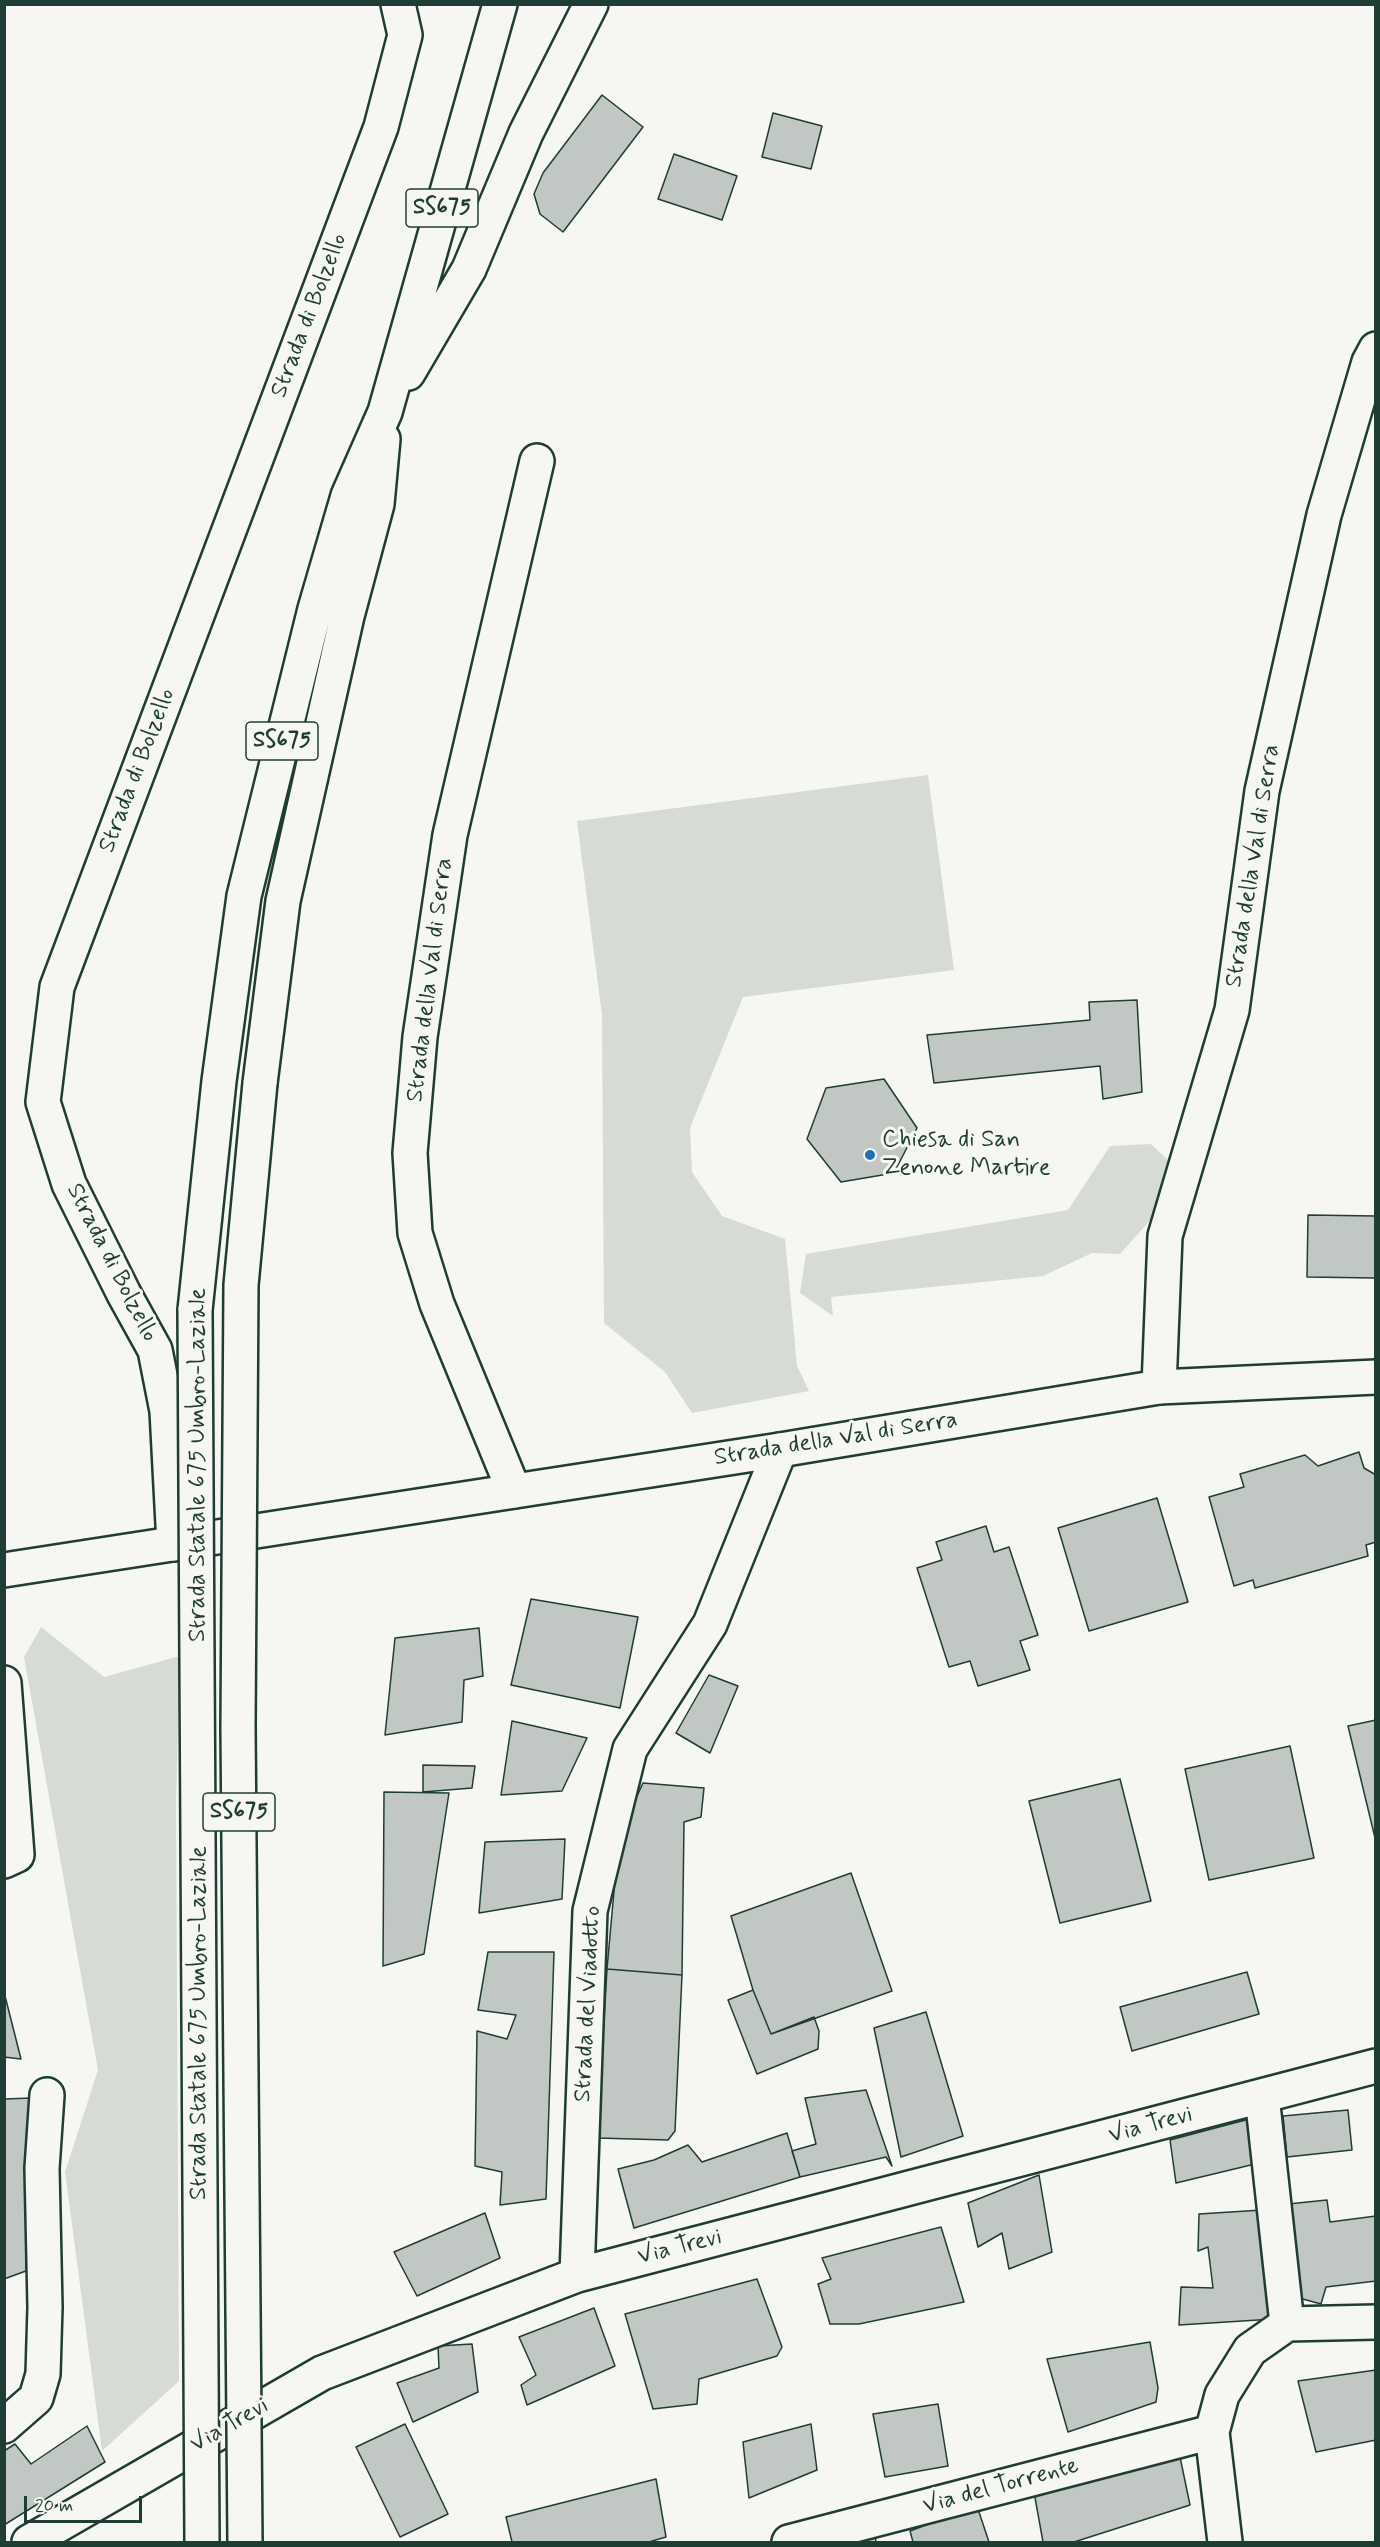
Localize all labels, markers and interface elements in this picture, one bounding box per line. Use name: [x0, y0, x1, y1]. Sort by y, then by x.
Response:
road number: SS675: [406, 189, 478, 227]
street label: Strada di Bolzello: [266, 230, 354, 402]
street label: Strada di Bolzello: [94, 685, 182, 857]
road number: SS675: [246, 722, 318, 760]
street label: Strada della Val di Serra: [1221, 742, 1287, 990]
street label: Strada della Val di Serra: [402, 856, 460, 1104]
place label: Chiesa di San Zenone Martire: [882, 1127, 1051, 1183]
marker: Chiesa di San Zenone Martire: [863, 1148, 877, 1162]
street label: Strada di Bolzello: [59, 1179, 163, 1347]
street label: Strada Statale 675 Umbro-Laziale: [185, 1288, 213, 1642]
street label: Strada della Val di Serra: [712, 1407, 960, 1473]
road number: SS675: [203, 1793, 275, 1831]
street label: Strada Statale 675 Umbro-Laziale: [186, 1846, 214, 2200]
street label: Strada del Viadotto: [569, 1905, 609, 2103]
street label: Via Trevi: [1106, 2101, 1196, 2151]
street label: Via Trevi: [635, 2224, 725, 2272]
street label: Via Trevi: [186, 2392, 274, 2460]
street label: Via del Torrente: [920, 2452, 1082, 2522]
scale bar: [27, 2484, 146, 2522]
text: 20 m: [35, 2494, 73, 2518]

